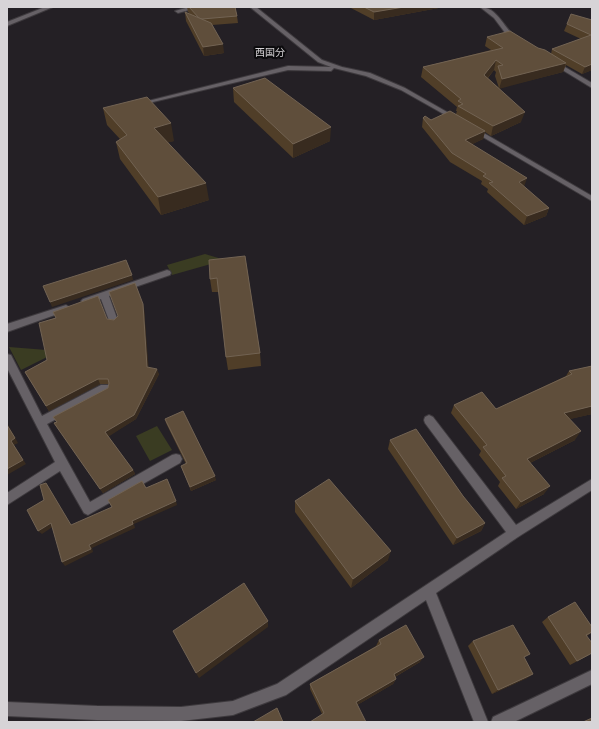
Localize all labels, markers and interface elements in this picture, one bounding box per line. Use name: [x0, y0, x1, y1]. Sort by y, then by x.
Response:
district label: 西国分: [255, 47, 285, 60]

